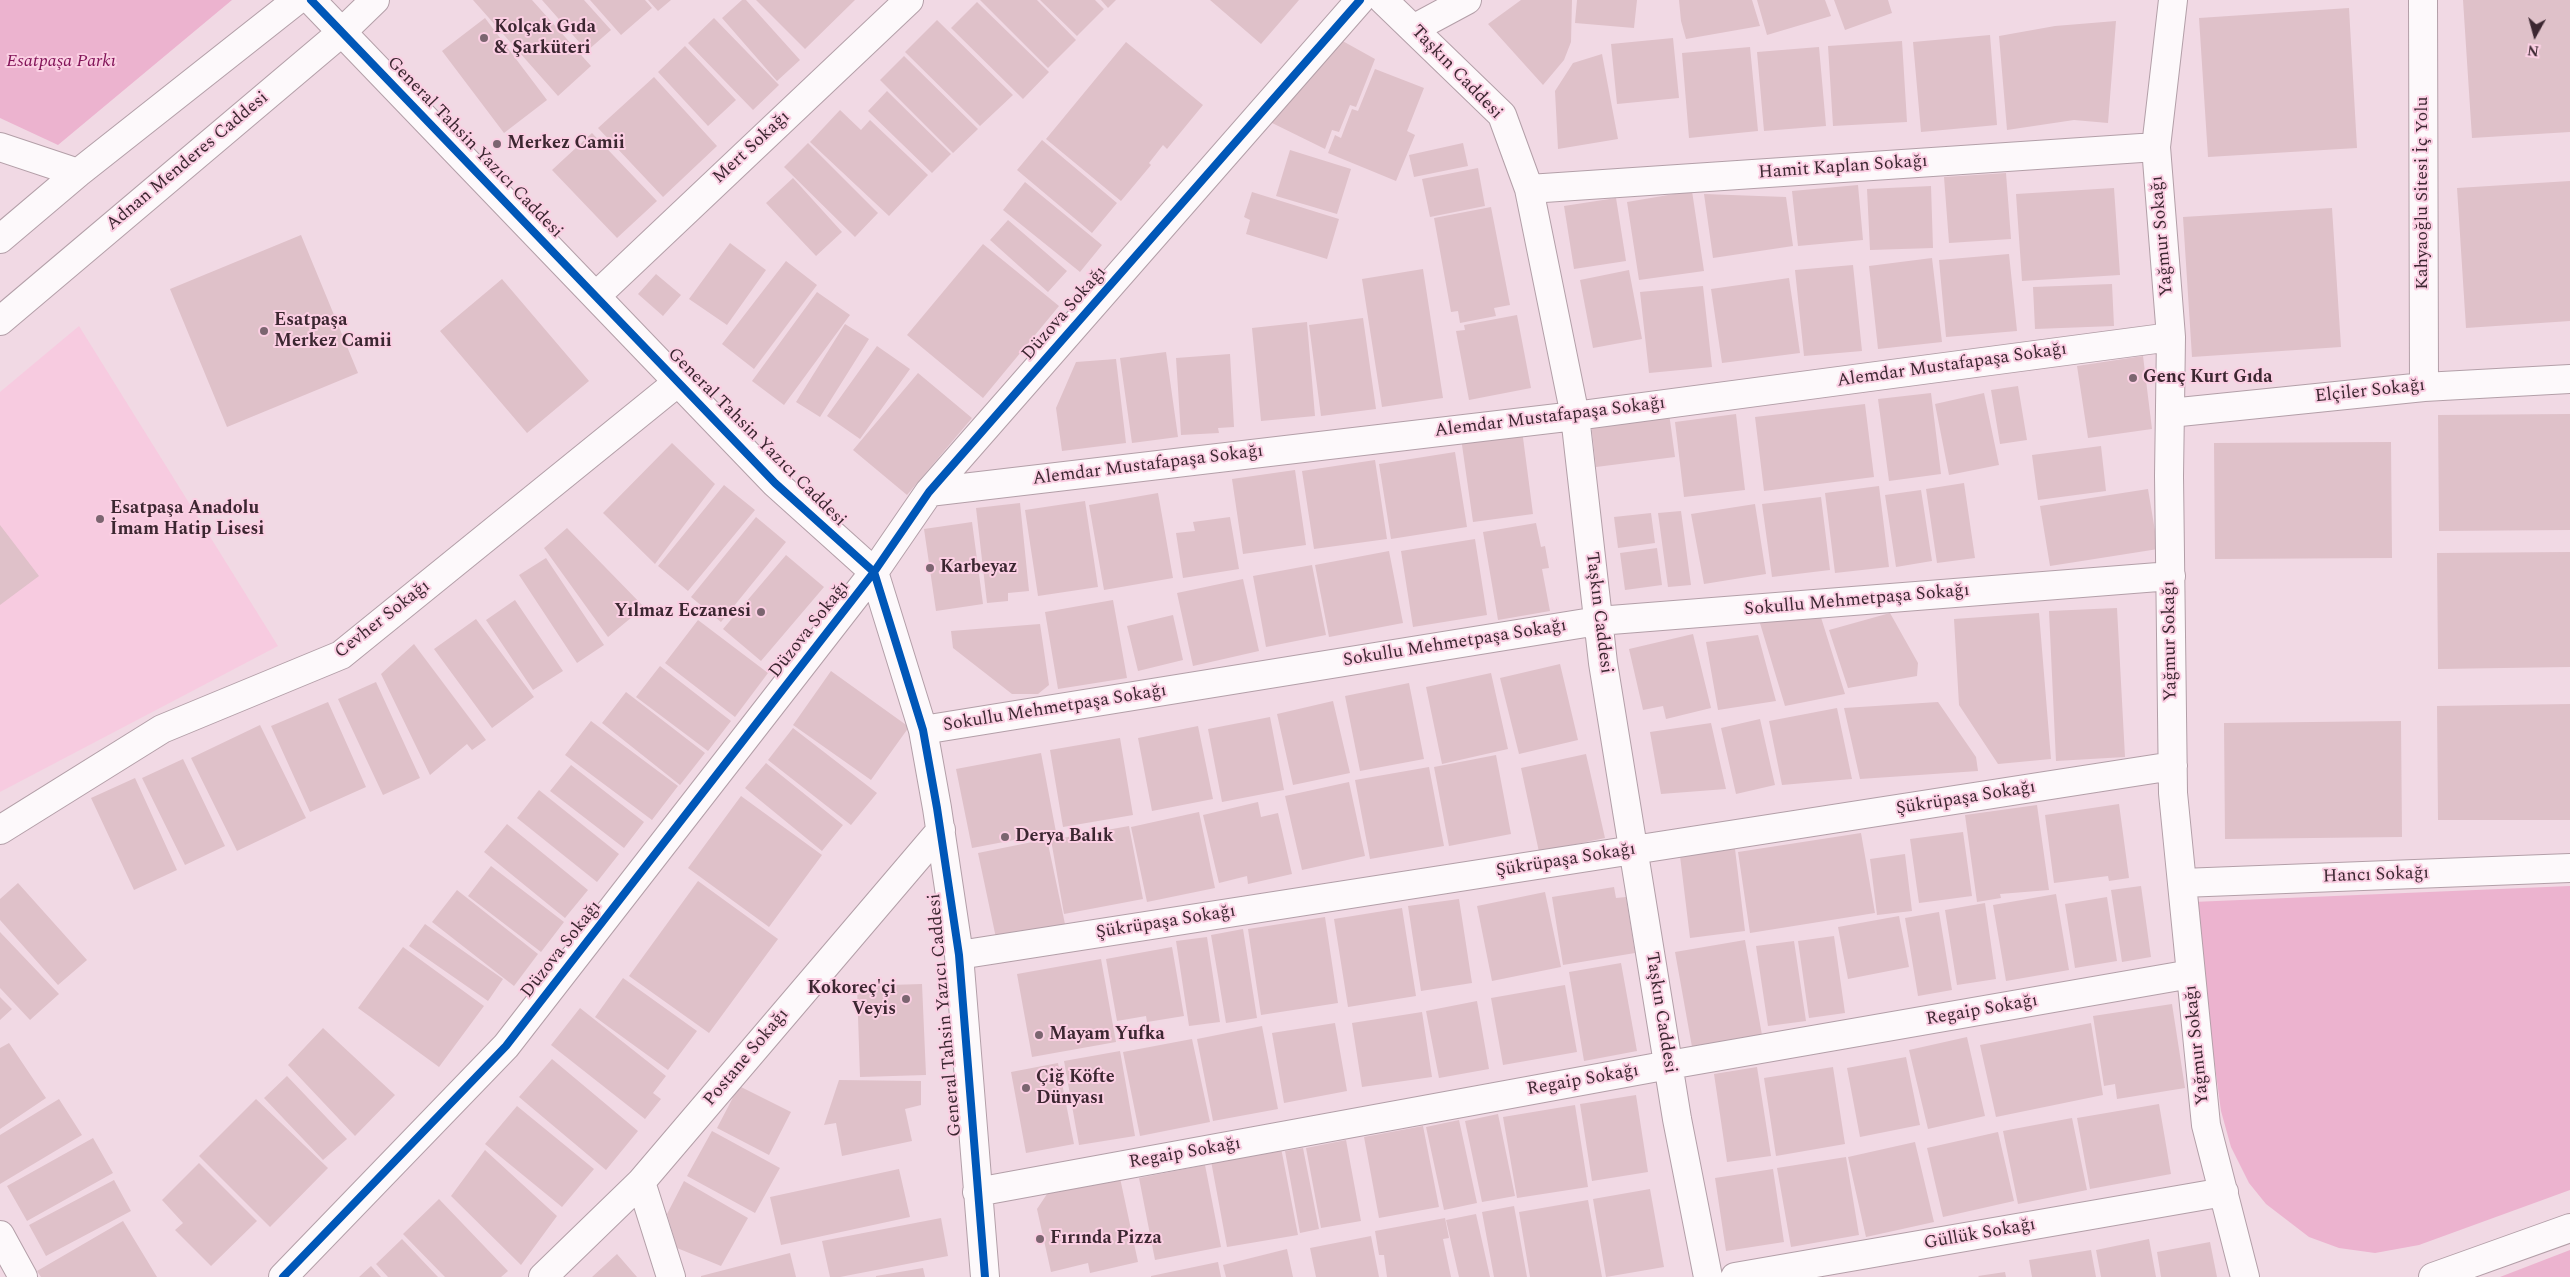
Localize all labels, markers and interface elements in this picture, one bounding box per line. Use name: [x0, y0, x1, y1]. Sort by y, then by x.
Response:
north arrow: [2510, 10, 2560, 60]
place label: Kolçak Gıda & Şarküteri: [494, 17, 596, 59]
street label: Taşkın Caddesi: [1406, 21, 1506, 125]
marker: Kolçak Gıda & Şarküteri: [478, 32, 490, 44]
text: N: [2526, 39, 2540, 62]
park label: Esatpaşa Parkı: [6, 51, 116, 73]
street label: General Tahsin Yazıcı Caddesi: [381, 53, 567, 243]
street label: Adnan Menderes Caddesi: [103, 88, 273, 236]
street label: Kahyaoğlu Sitesi İç Yolu: [2412, 96, 2434, 290]
street label: Mert Sokağı: [709, 107, 795, 189]
place label: Merkez Camii: [507, 133, 625, 155]
marker: Merkez Camii: [491, 138, 503, 150]
street label: Hamit Kaplan Sokağı: [1758, 151, 1928, 185]
street label: Yağmur Sokağı: [2147, 175, 2179, 297]
street label: Düzova Sokağı: [1018, 262, 1112, 366]
place label: Esatpaşa Merkez Camii: [274, 310, 392, 352]
marker: Esatpaşa Merkez Camii: [258, 325, 270, 337]
street label: Alemdar Mustafapaşa Sokağı: [1836, 339, 2068, 393]
street label: General Tahsin Yazıcı Caddesi: [662, 344, 850, 532]
place label: Genç Kurt Gıda: [2143, 367, 2273, 389]
marker: Genç Kurt Gıda: [2127, 372, 2139, 384]
street label: Elçiler Sokağı: [2314, 375, 2426, 409]
street label: Alemdar Mustafapaşa Sokağı: [1434, 393, 1666, 443]
street label: Alemdar Mustafapaşa Sokağı: [1032, 441, 1264, 491]
place label: Esatpaşa Anadolu İmam Hatip Lisesi: [110, 498, 264, 540]
marker: Esatpaşa Anadolu İmam Hatip Lisesi: [94, 513, 106, 525]
street label: Taşkın Caddesi: [1580, 551, 1616, 675]
place label: Karbeyaz: [940, 557, 1017, 579]
marker: Karbeyaz: [924, 562, 936, 574]
street label: Cevher Sokağı: [331, 576, 435, 664]
street label: Düzova Sokağı: [765, 577, 855, 683]
street label: Sokullu Mehmetpaşa Sokağı: [1744, 580, 1970, 622]
street label: Yağmur Sokağı: [2159, 580, 2183, 702]
place label: Yılmaz Eczanesi: [614, 601, 751, 623]
marker: Yılmaz Eczanesi: [755, 606, 767, 618]
street label: Sokullu Mehmetpaşa Sokağı: [1342, 616, 1568, 672]
street label: Sokullu Mehmetpaşa Sokağı: [942, 681, 1168, 737]
street label: Şükrüpaşa Sokağı: [1895, 777, 2037, 821]
place label: Derya Balık: [1015, 826, 1114, 848]
marker: Derya Balık: [999, 831, 1011, 843]
street label: Şükrüpaşa Sokağı: [1495, 839, 1637, 883]
street label: Hancı Sokağı: [2323, 863, 2429, 889]
street label: General Tahsin Yazıcı Caddesi: [925, 893, 967, 1137]
street label: Düzova Sokağı: [517, 897, 607, 1003]
street label: Şükrüpaşa Sokağı: [1095, 901, 1237, 945]
street label: Taşkın Caddesi: [1640, 951, 1680, 1075]
place label: Kokoreç'çi Veyis: [808, 978, 896, 1021]
street label: Yağmur Sokağı: [2181, 984, 2215, 1106]
street label: Regaip Sokağı: [1924, 991, 2040, 1031]
marker: Kokoreç'çi Veyis: [900, 993, 912, 1005]
street label: Postane Sokağı: [700, 1005, 794, 1111]
place label: Mayam Yufka: [1049, 1024, 1165, 1046]
marker: Mayam Yufka: [1033, 1029, 1045, 1041]
street label: Regaip Sokağı: [1525, 1061, 1641, 1101]
place label: Çiğ Köfte Dünyası: [1036, 1067, 1115, 1110]
marker: Çiğ Köfte Dünyası: [1020, 1082, 1032, 1094]
street label: Regaip Sokağı: [1127, 1134, 1243, 1174]
street label: Güllük Sokağı: [1923, 1215, 2037, 1255]
place label: Fırında Pizza: [1050, 1228, 1162, 1250]
marker: Fırında Pizza: [1034, 1233, 1046, 1245]

